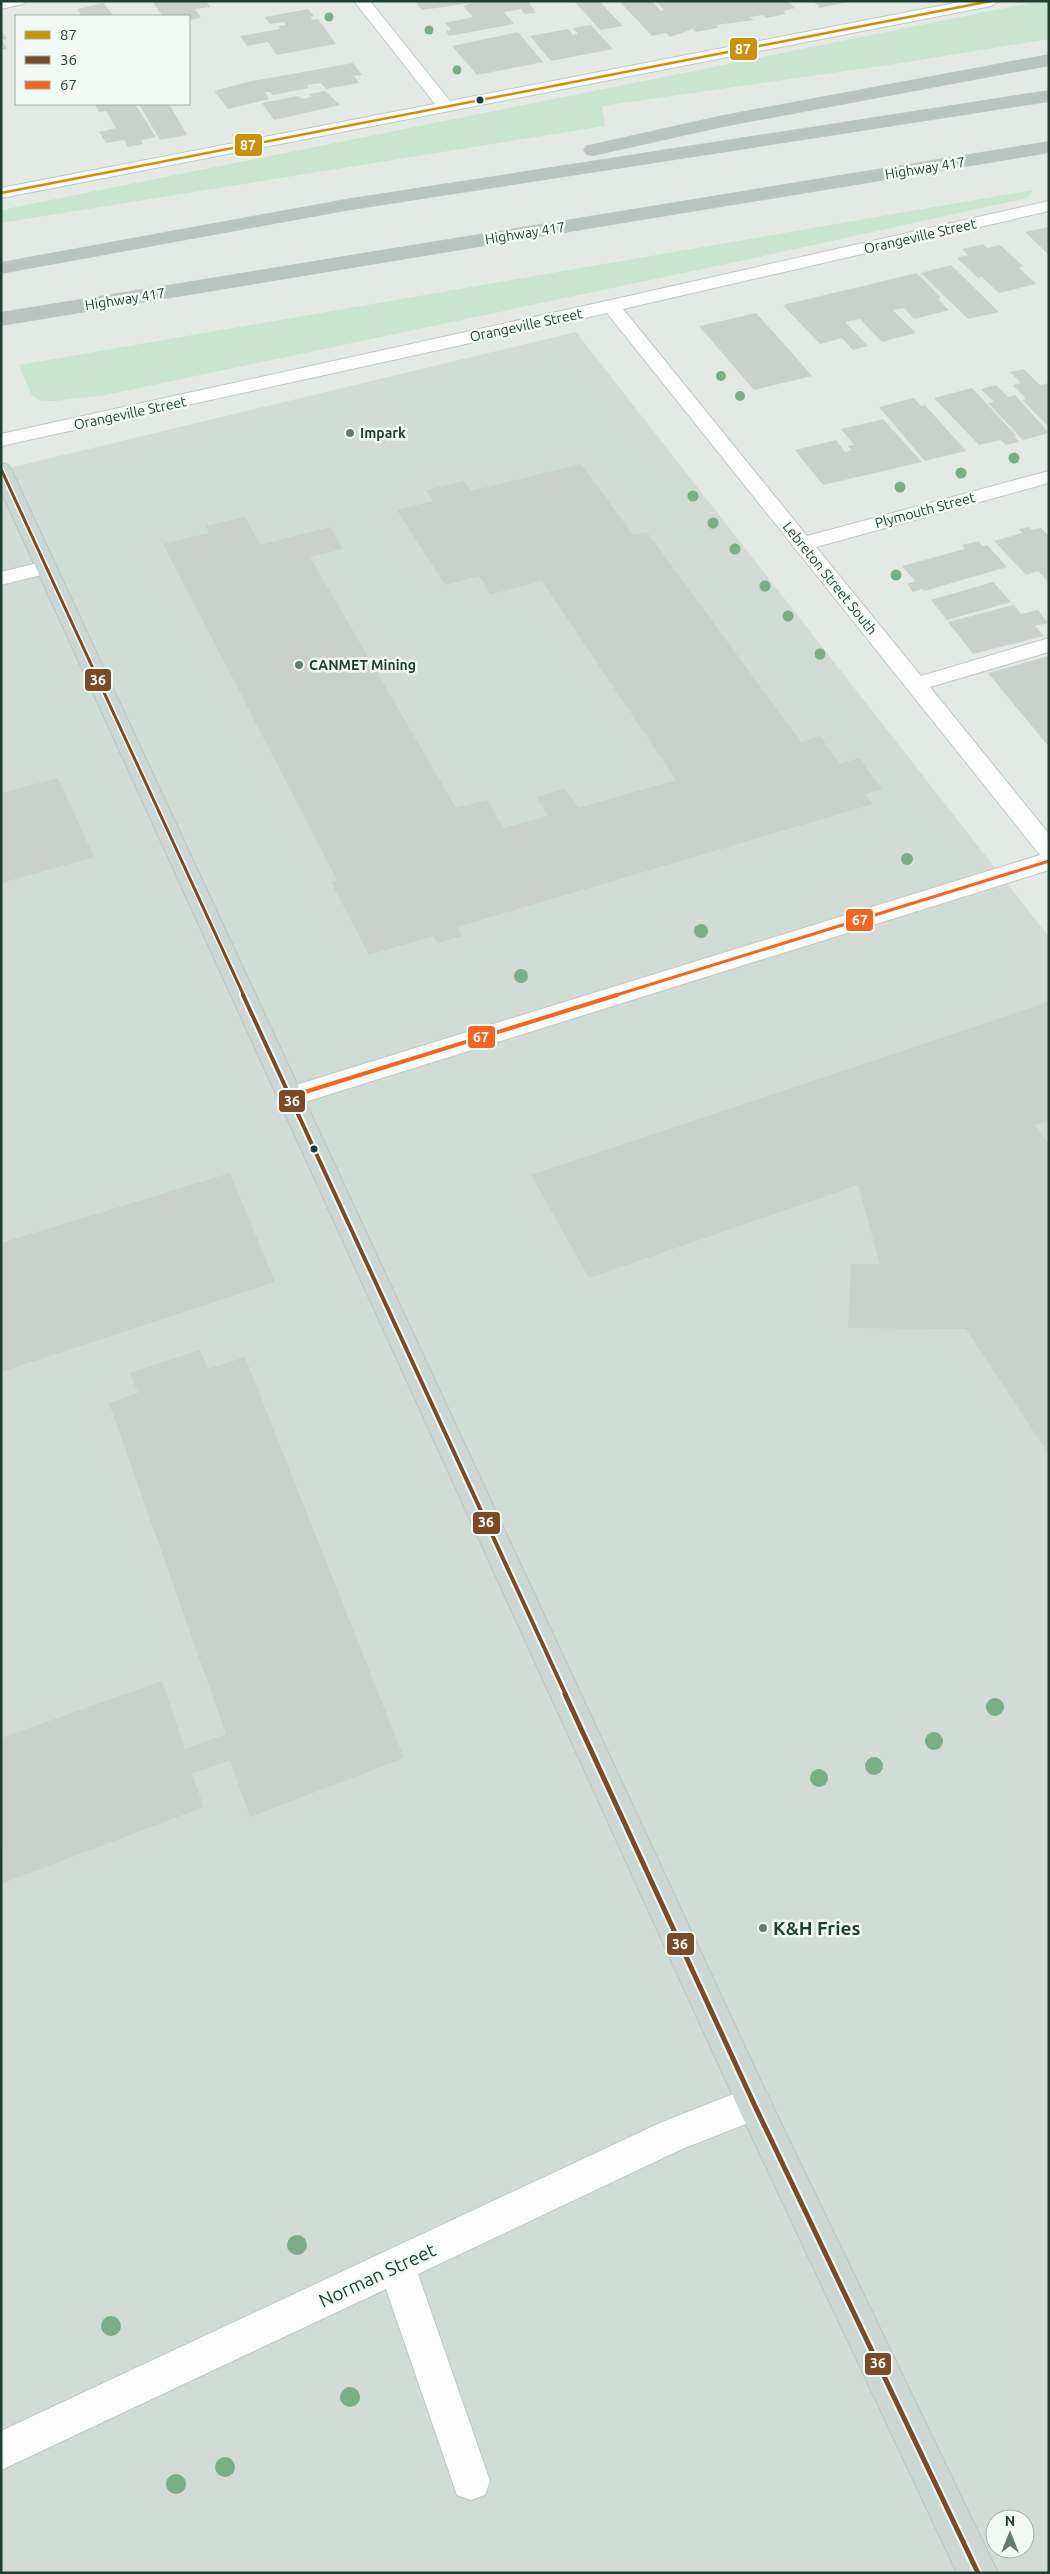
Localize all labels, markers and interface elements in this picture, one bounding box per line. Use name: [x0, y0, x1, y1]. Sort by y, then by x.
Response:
legend: [15, 15, 190, 105]
text: 87: [60, 26, 77, 43]
line badge: 87: [729, 37, 758, 61]
text: 87: [735, 41, 751, 57]
text: 36: [60, 51, 77, 68]
text: 67: [60, 76, 77, 93]
unlabelled marker: [475, 95, 485, 105]
line badge: 87: [234, 133, 263, 157]
text: 87: [240, 137, 256, 153]
street label: Highway 417: [884, 154, 966, 182]
street label: Orangeville Street: [862, 215, 978, 257]
street label: Highway 417: [484, 219, 566, 247]
street label: Highway 417: [84, 285, 166, 313]
street label: Orangeville Street: [468, 305, 584, 345]
street label: Orangeville Street: [72, 393, 188, 433]
place label: Impark: [360, 425, 406, 441]
marker: Impark: [344, 427, 356, 439]
street label: Plymouth Street: [873, 489, 977, 531]
street label: Lebreton Street South: [780, 518, 880, 638]
place label: CANMET Mining: [309, 657, 416, 673]
marker: CANMET Mining: [293, 659, 305, 671]
line badge: 36: [84, 668, 112, 692]
text: 36: [90, 672, 106, 688]
line badge: 67: [845, 908, 874, 932]
text: 67: [852, 912, 868, 928]
line badge: 67: [467, 1025, 496, 1049]
text: 67: [473, 1029, 489, 1045]
line badge: 36: [278, 1089, 306, 1113]
text: 36: [284, 1093, 300, 1109]
unlabelled marker: [309, 1144, 319, 1154]
line badge: 36: [472, 1511, 501, 1535]
text: 36: [478, 1514, 494, 1530]
place label: K&H Fries: [773, 1917, 860, 1939]
marker: K&H Fries: [757, 1922, 769, 1934]
line badge: 36: [666, 1932, 695, 1956]
text: 36: [672, 1936, 688, 1952]
street label: Norman Street: [315, 2238, 439, 2312]
line badge: 36: [864, 2352, 892, 2376]
text: 36: [870, 2355, 886, 2371]
north arrow: [985, 2509, 1035, 2559]
text: N: [1005, 2513, 1015, 2529]

